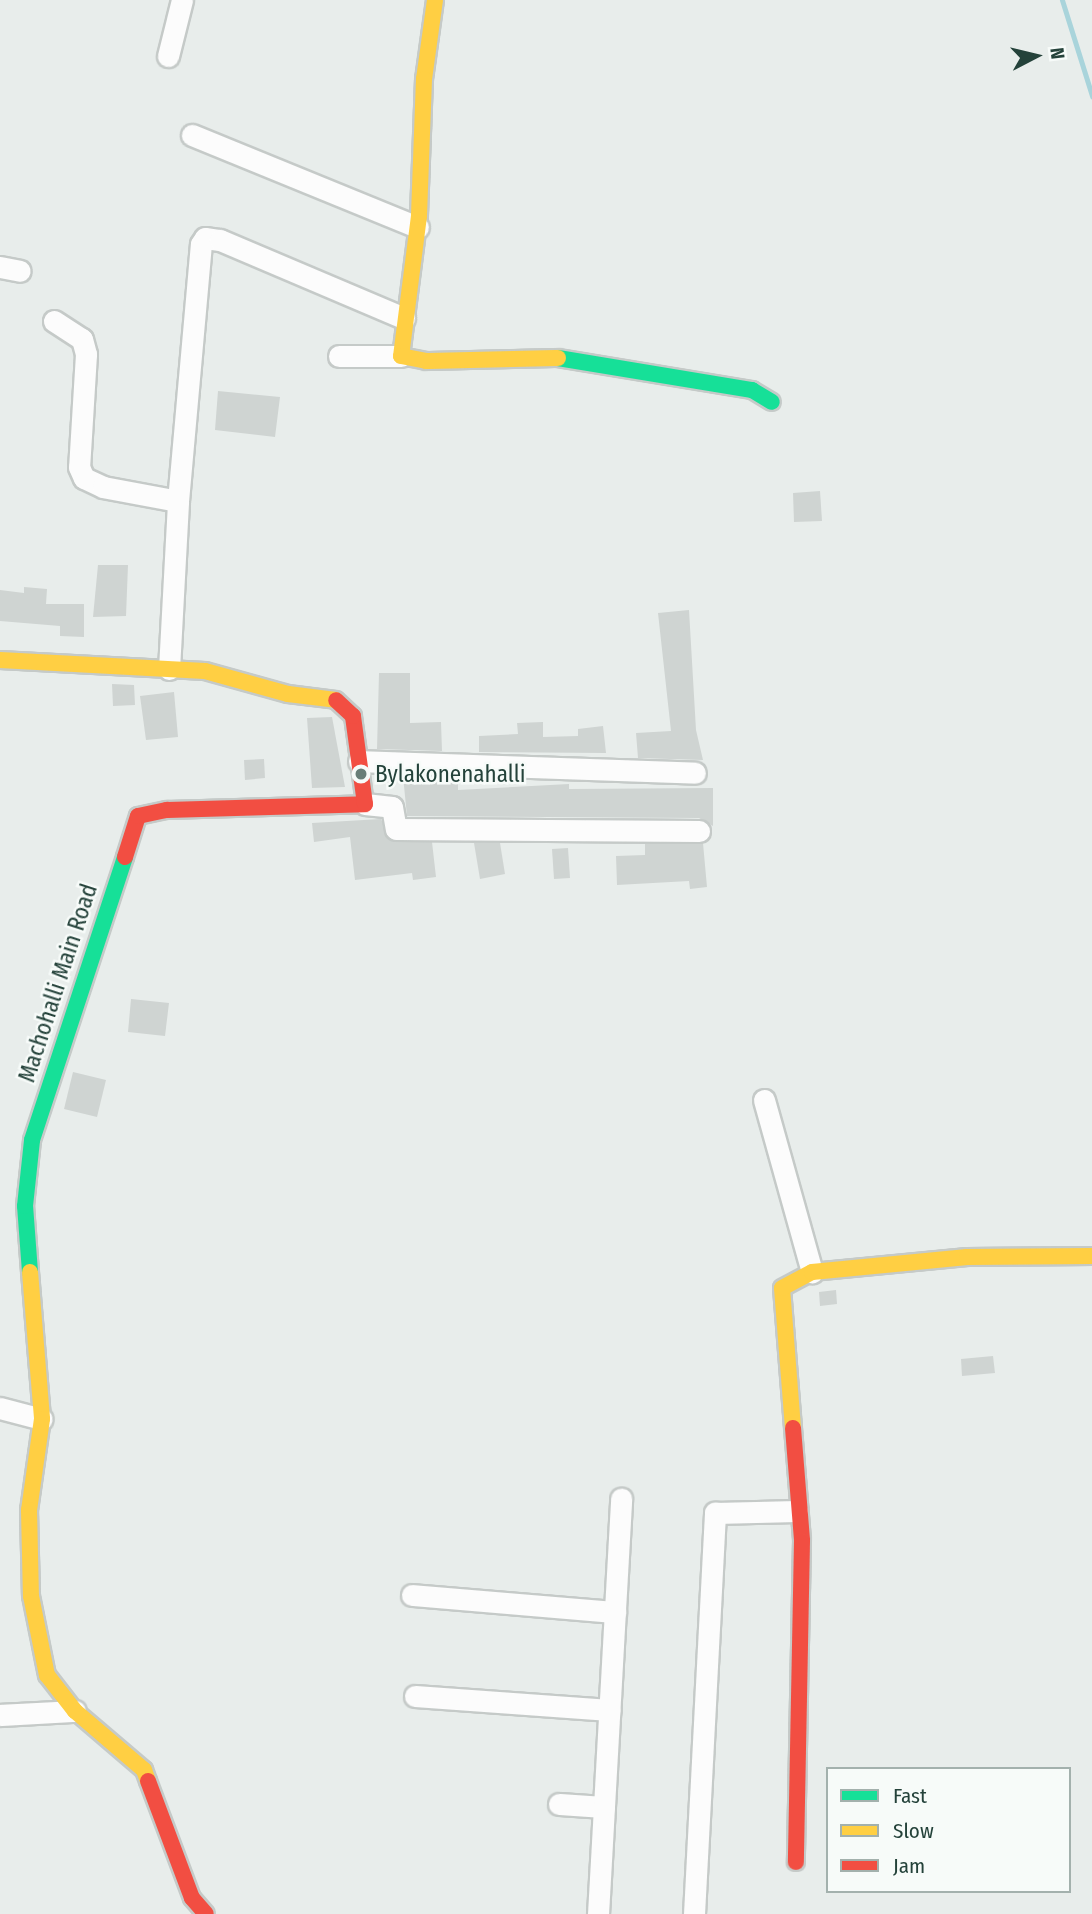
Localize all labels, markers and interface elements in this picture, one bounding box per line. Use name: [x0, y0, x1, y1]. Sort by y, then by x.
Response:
north arrow: [1001, 21, 1071, 91]
text: N: [1045, 46, 1069, 60]
place label: Bylakonenahalli: [375, 760, 526, 788]
marker: Bylakonenahalli: [353, 766, 369, 782]
street label: Machohalli Main Road: [13, 880, 103, 1086]
legend: [826, 1767, 1071, 1893]
text: Fast: [893, 1783, 927, 1809]
text: Slow: [893, 1818, 934, 1844]
text: Jam: [893, 1853, 925, 1879]

